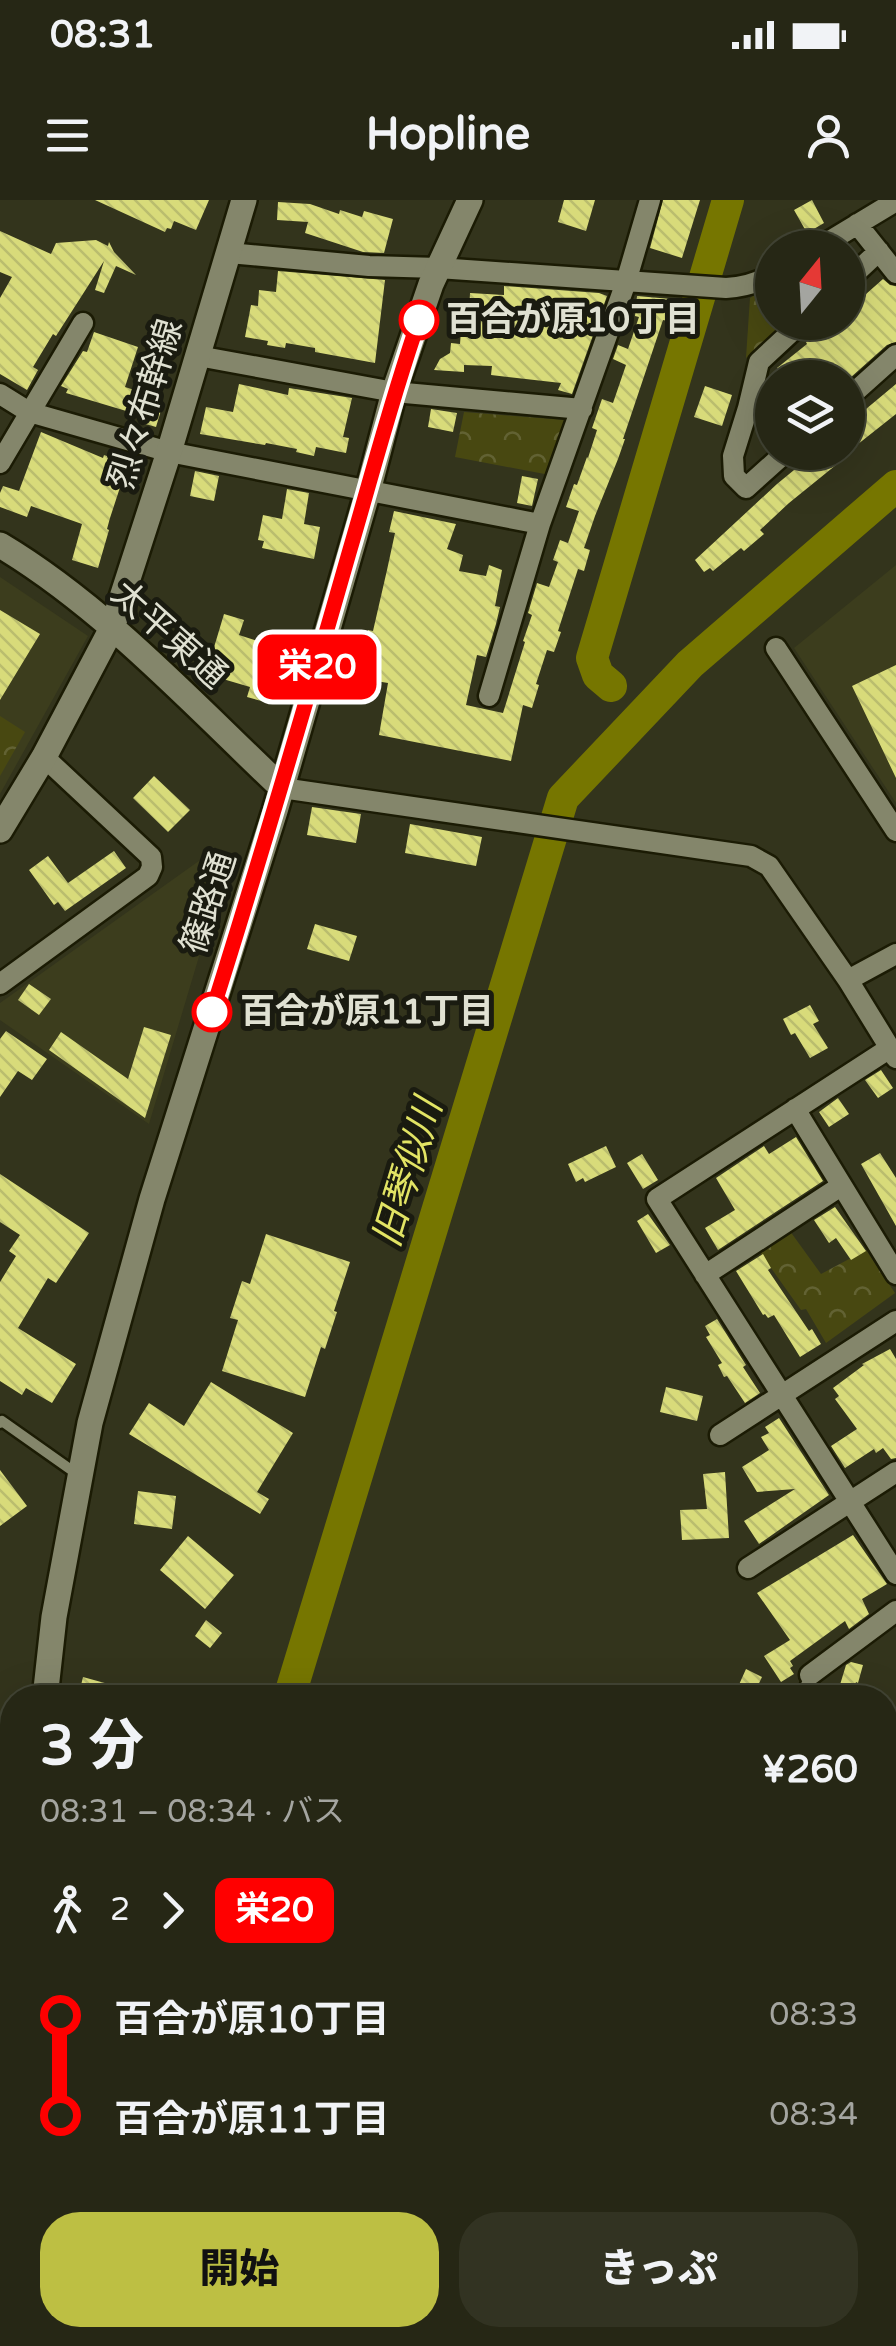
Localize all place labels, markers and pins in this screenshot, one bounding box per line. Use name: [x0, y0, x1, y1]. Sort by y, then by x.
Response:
place label: 百合が原10丁目: [446, 299, 700, 341]
marker: 百合が原10丁目: [400, 301, 438, 339]
place label: 百合が原11丁目: [240, 991, 494, 1033]
marker: 百合が原11丁目: [193, 993, 231, 1031]

